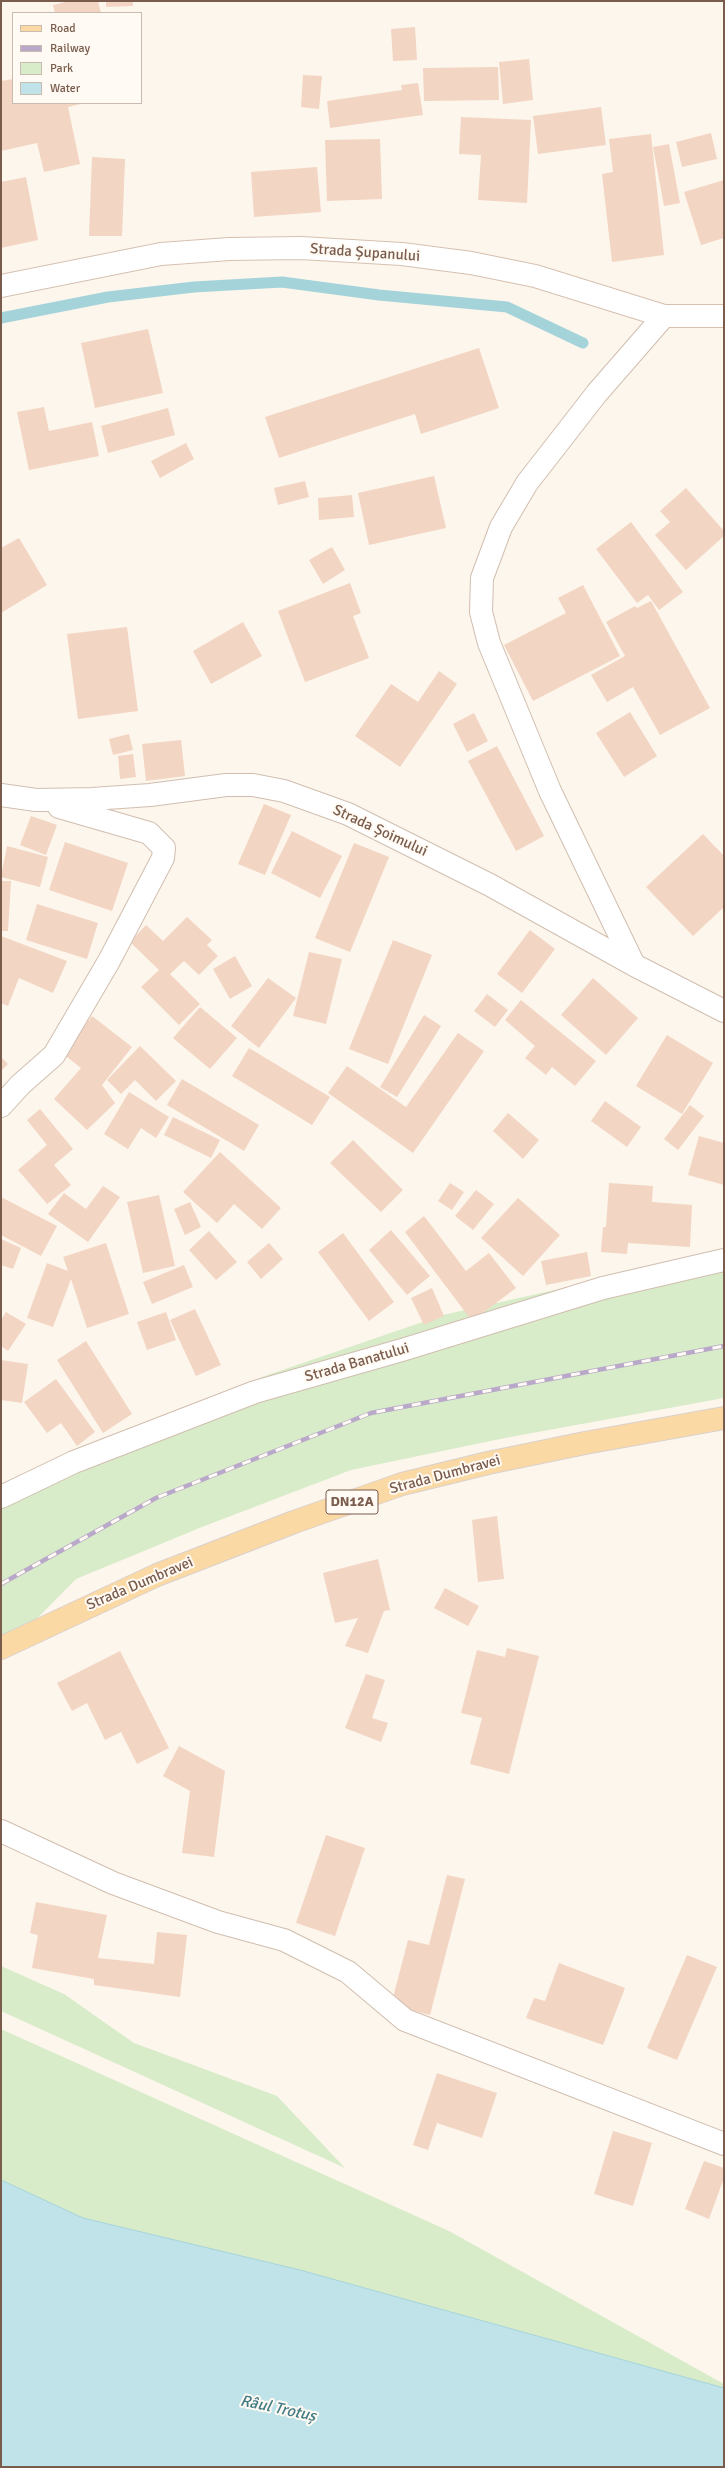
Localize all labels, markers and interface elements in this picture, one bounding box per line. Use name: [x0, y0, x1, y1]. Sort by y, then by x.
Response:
legend: [12, 12, 142, 104]
text: Road: [50, 21, 76, 36]
text: Railway: [50, 41, 90, 56]
text: Park: [50, 61, 73, 76]
text: Water: [50, 81, 80, 96]
street label: Strada Șupanului: [309, 240, 421, 266]
street label: Strada Șoimului: [330, 801, 430, 861]
street label: Strada Banatului: [303, 1340, 411, 1386]
street label: Strada Dumbravei: [388, 1452, 502, 1498]
road number: DN12A: [326, 1490, 378, 1514]
street label: Strada Dumbravei: [84, 1553, 196, 1615]
water label: Râul Trotuș: [238, 2392, 318, 2426]

